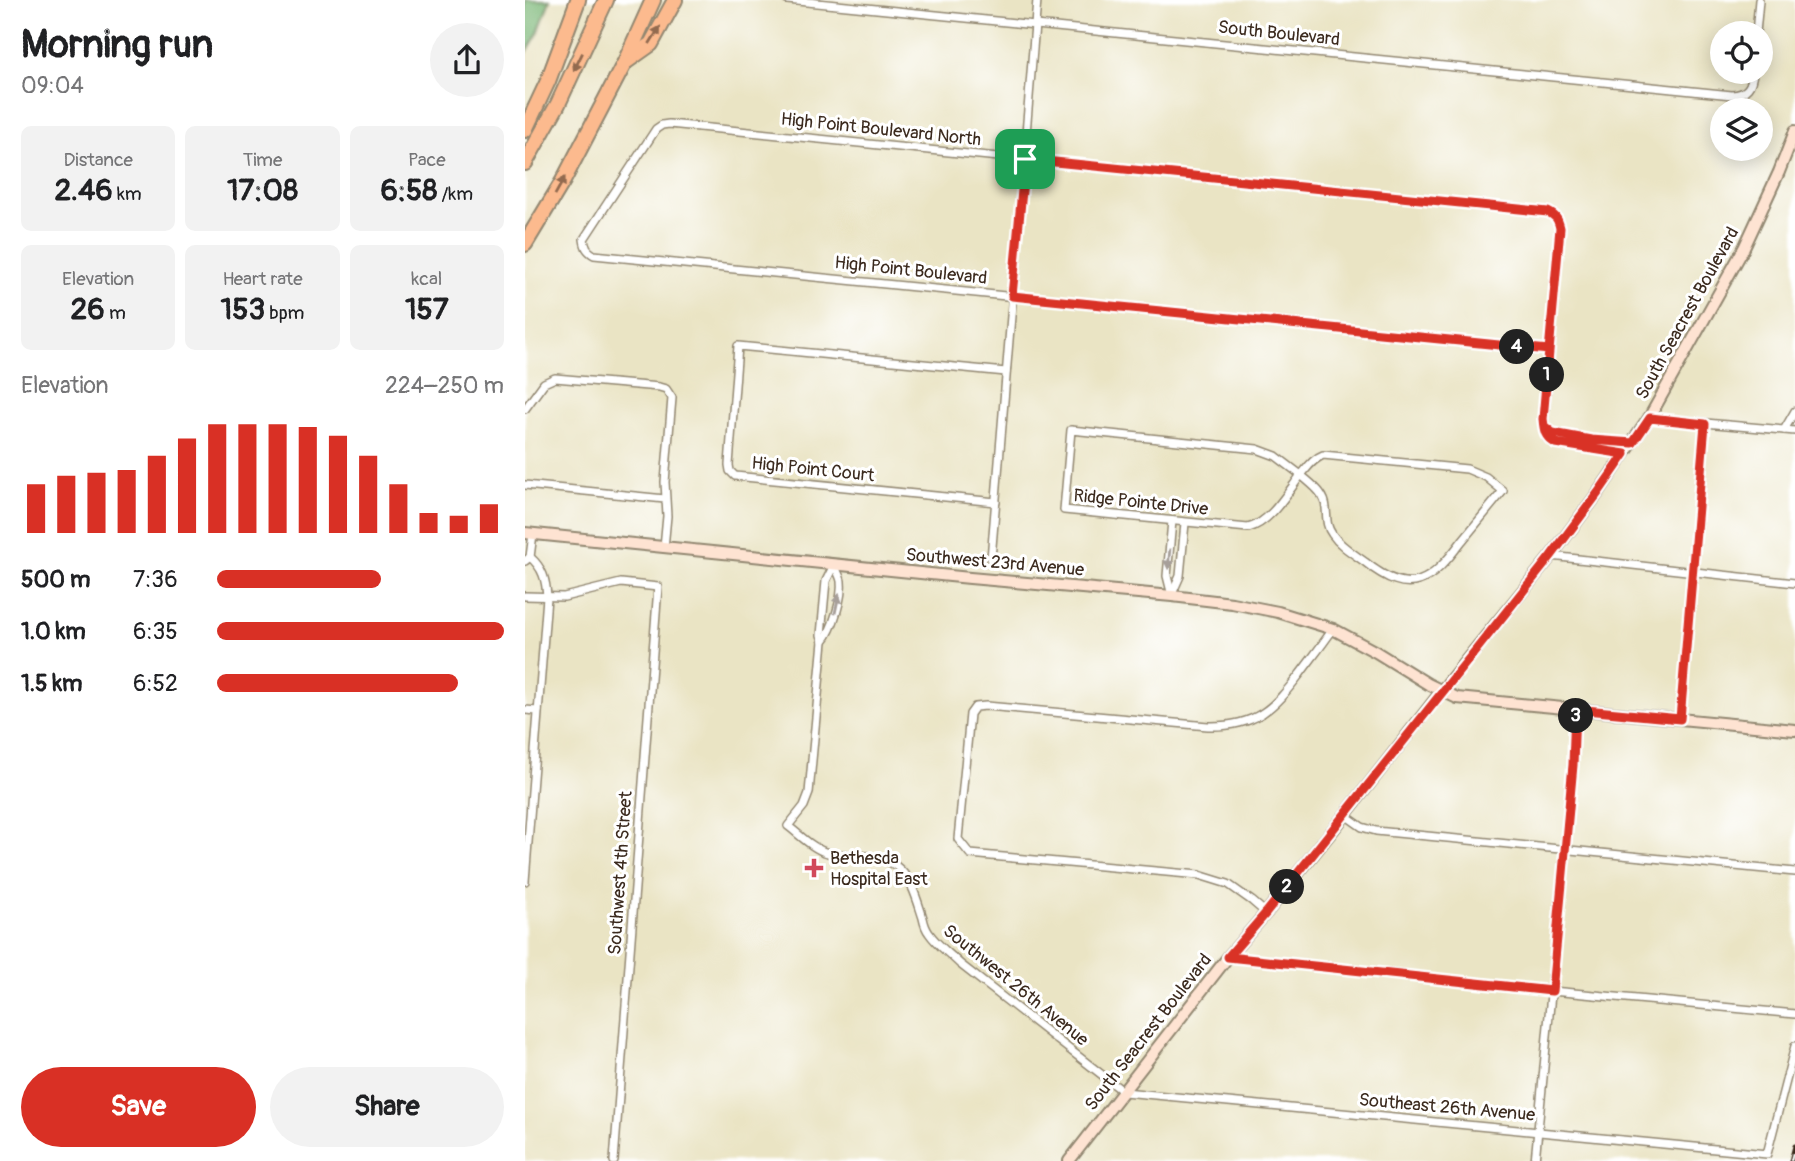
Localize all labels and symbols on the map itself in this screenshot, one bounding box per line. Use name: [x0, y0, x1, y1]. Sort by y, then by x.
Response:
street label: South Boulevard: [1217, 16, 1341, 51]
one-way arrow: [649, 26, 662, 45]
one-way arrow: [572, 52, 584, 72]
street label: High Point Boulevard North: [780, 108, 982, 151]
pin: [995, 129, 1055, 189]
one-way arrow: [554, 176, 566, 195]
street label: South Seacrest Boulevard: [1631, 223, 1744, 403]
street label: High Point Boulevard: [833, 251, 988, 290]
pin: 4: [1499, 330, 1535, 364]
pin: 1: [1529, 358, 1565, 392]
street label: High Point Court: [750, 452, 876, 487]
street label: Ridge Pointe Drive: [1072, 484, 1210, 521]
street label: Southwest 23rd Avenue: [905, 543, 1085, 582]
one-way arrow: [1163, 548, 1174, 570]
one-way arrow: [832, 593, 843, 615]
pin: 3: [1559, 698, 1593, 734]
street label: Southwest 4th Street: [603, 790, 638, 956]
place label: Bethesda Hospital East: [830, 847, 928, 891]
marker: Bethesda Hospital East: [804, 858, 824, 878]
pin: 2: [1269, 870, 1305, 904]
street label: Southwest 26th Avenue: [938, 920, 1093, 1051]
street label: South Seacrest Boulevard: [1080, 949, 1217, 1116]
street label: Southeast 26th Avenue: [1358, 1088, 1536, 1127]

